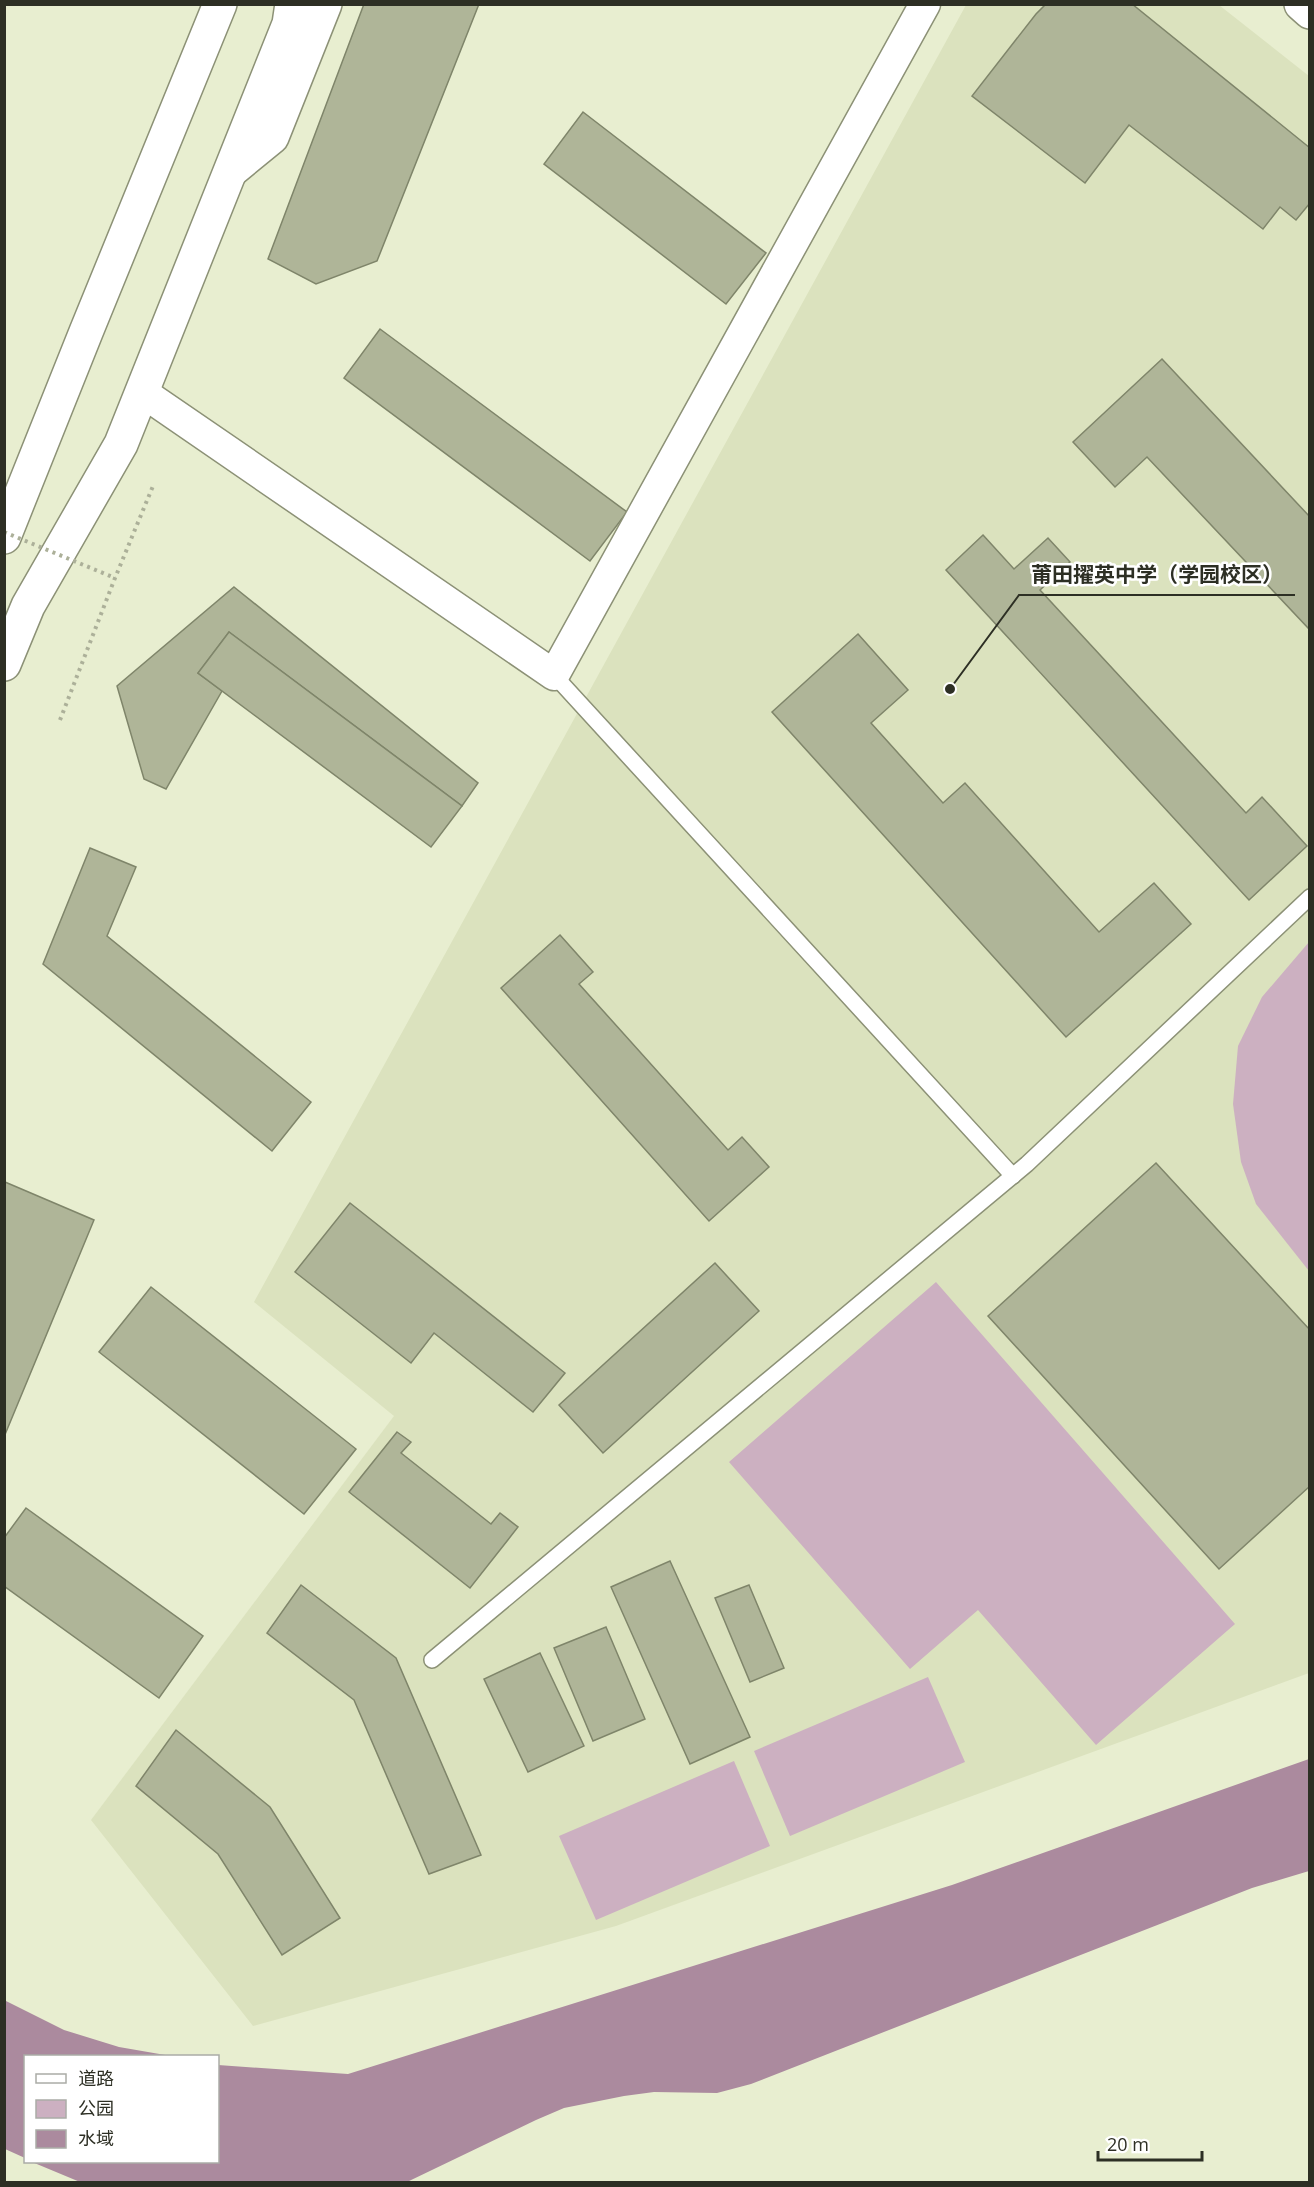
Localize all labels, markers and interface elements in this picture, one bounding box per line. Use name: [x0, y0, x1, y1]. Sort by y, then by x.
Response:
callout: 莆田擢英中学（学园校区）: [1019, 556, 1295, 595]
text: 莆田擢英中学（学园校区）: [1031, 560, 1283, 588]
legend: [24, 2055, 219, 2163]
text: 道路: [78, 2066, 114, 2090]
text: 公园: [78, 2096, 114, 2120]
scale bar: [1098, 2124, 1202, 2162]
text: 水域: [78, 2126, 114, 2150]
text: 20 m: [1107, 2132, 1149, 2156]

